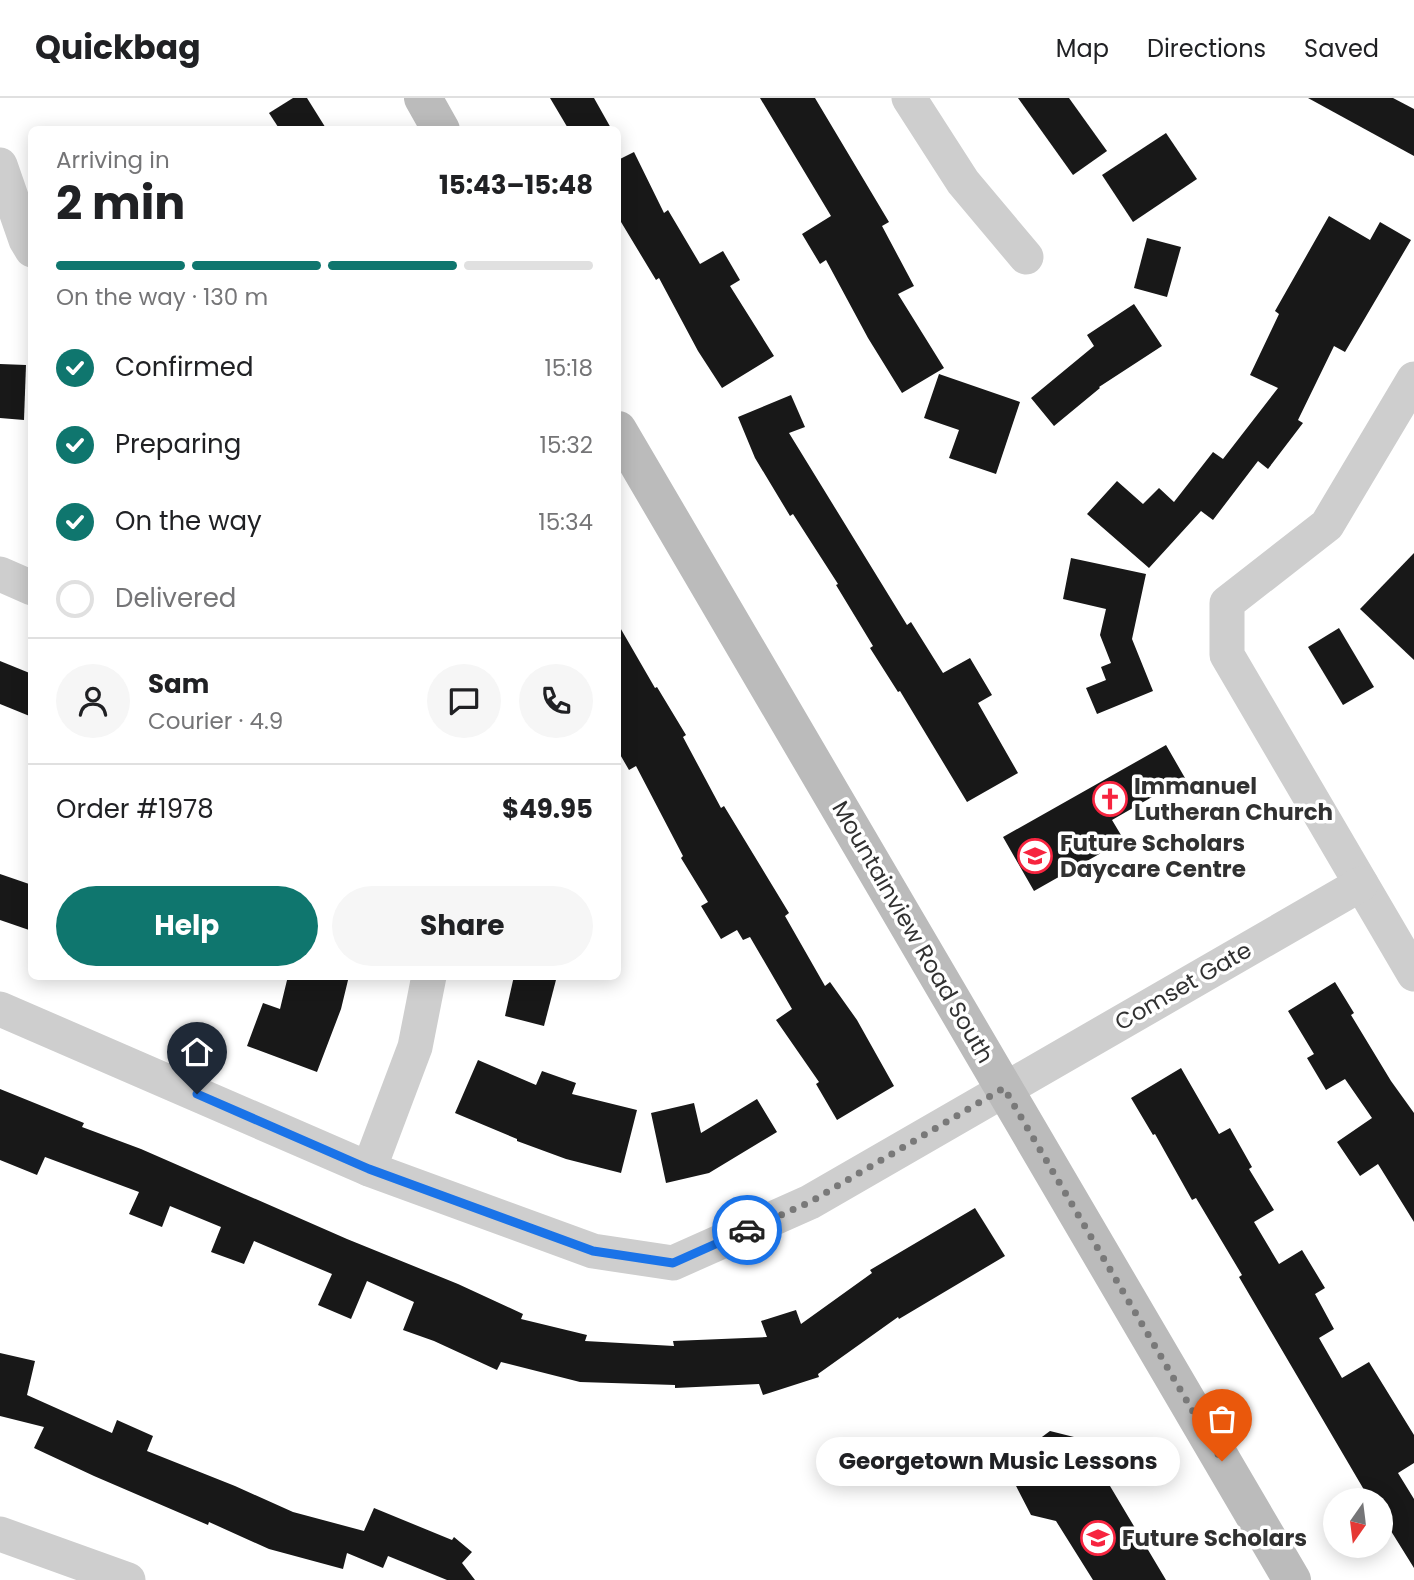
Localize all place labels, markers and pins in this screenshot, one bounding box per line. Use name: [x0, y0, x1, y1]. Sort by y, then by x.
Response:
place label: Immanuel Lutheran Church: [1134, 770, 1333, 828]
church icon: Immanuel Lutheran Church: [1091, 780, 1129, 818]
place label: Future Scholars Daycare Centre: [1060, 827, 1246, 885]
school or university icon: Future Scholars Daycare Centre: [1016, 837, 1054, 875]
pin: [167, 1022, 227, 1094]
pin: [1192, 1389, 1252, 1461]
callout: Georgetown Music Lessons: [816, 1436, 1180, 1486]
school or university icon: Future Scholars: [1079, 1519, 1117, 1557]
place label: Future Scholars: [1122, 1522, 1307, 1554]

